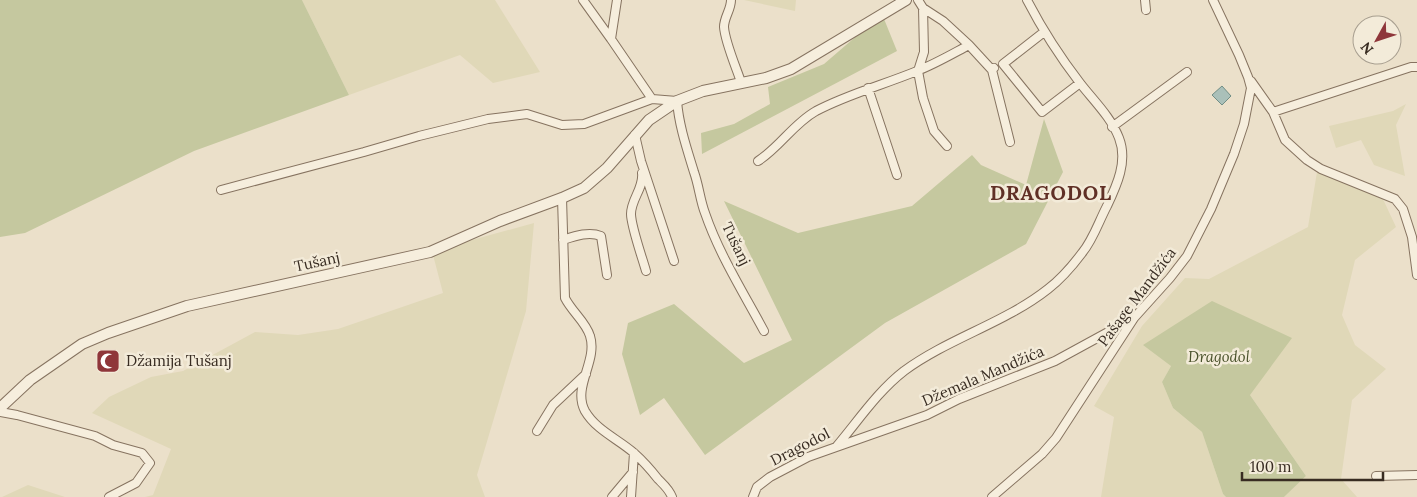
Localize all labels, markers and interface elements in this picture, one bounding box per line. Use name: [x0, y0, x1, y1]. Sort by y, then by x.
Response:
north arrow: [1352, 15, 1402, 65]
text: N: [1357, 38, 1377, 58]
district label: DRAGODOL: [990, 180, 1112, 205]
street label: Tušanj: [718, 219, 755, 269]
street label: Pašage Mandžića: [1093, 243, 1180, 350]
street label: Tušanj: [292, 247, 341, 276]
street label: Džemala Mandžića: [919, 341, 1047, 410]
park label: Dragodol: [1188, 347, 1251, 366]
mosque icon: Džamija Tušanj: [95, 348, 121, 374]
place label: Džamija Tušanj: [126, 351, 232, 370]
street label: Dragodol: [767, 424, 833, 470]
scale bar: [1242, 450, 1383, 482]
text: 100 m: [1250, 457, 1291, 476]

